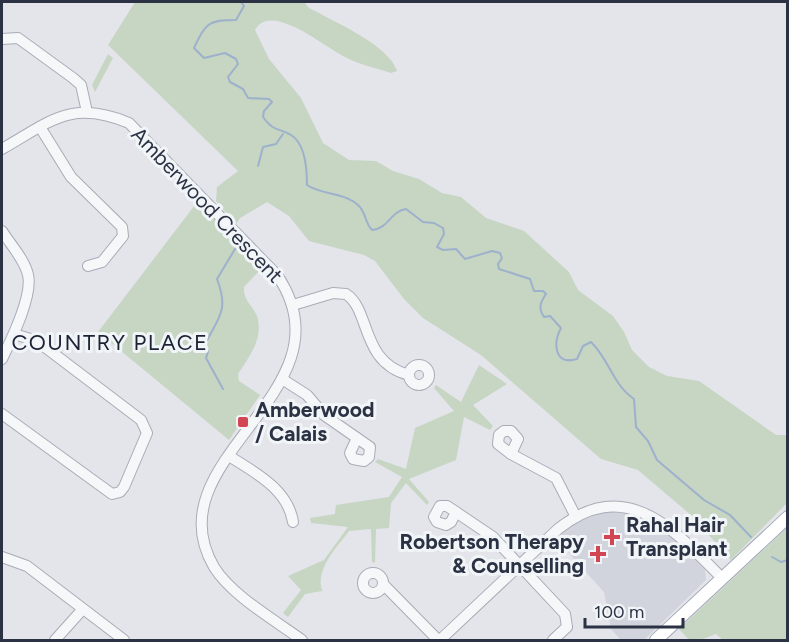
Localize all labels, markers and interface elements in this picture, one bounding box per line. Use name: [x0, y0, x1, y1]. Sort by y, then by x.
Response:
street label: Amberwood Crescent: [126, 122, 288, 288]
district label: COUNTRY PLACE: [11, 329, 209, 356]
place label: Amberwood / Calais: [255, 397, 375, 446]
marker: Amberwood / Calais: [236, 415, 250, 429]
place label: Rahal Hair Transplant: [626, 512, 728, 561]
marker: Rahal Hair Transplant: [603, 528, 621, 546]
place label: Robertson Therapy & Counselling: [400, 529, 585, 578]
marker: Robertson Therapy & Counselling: [589, 545, 607, 563]
scale bar: [585, 591, 682, 629]
text: 100 m: [594, 601, 644, 623]

